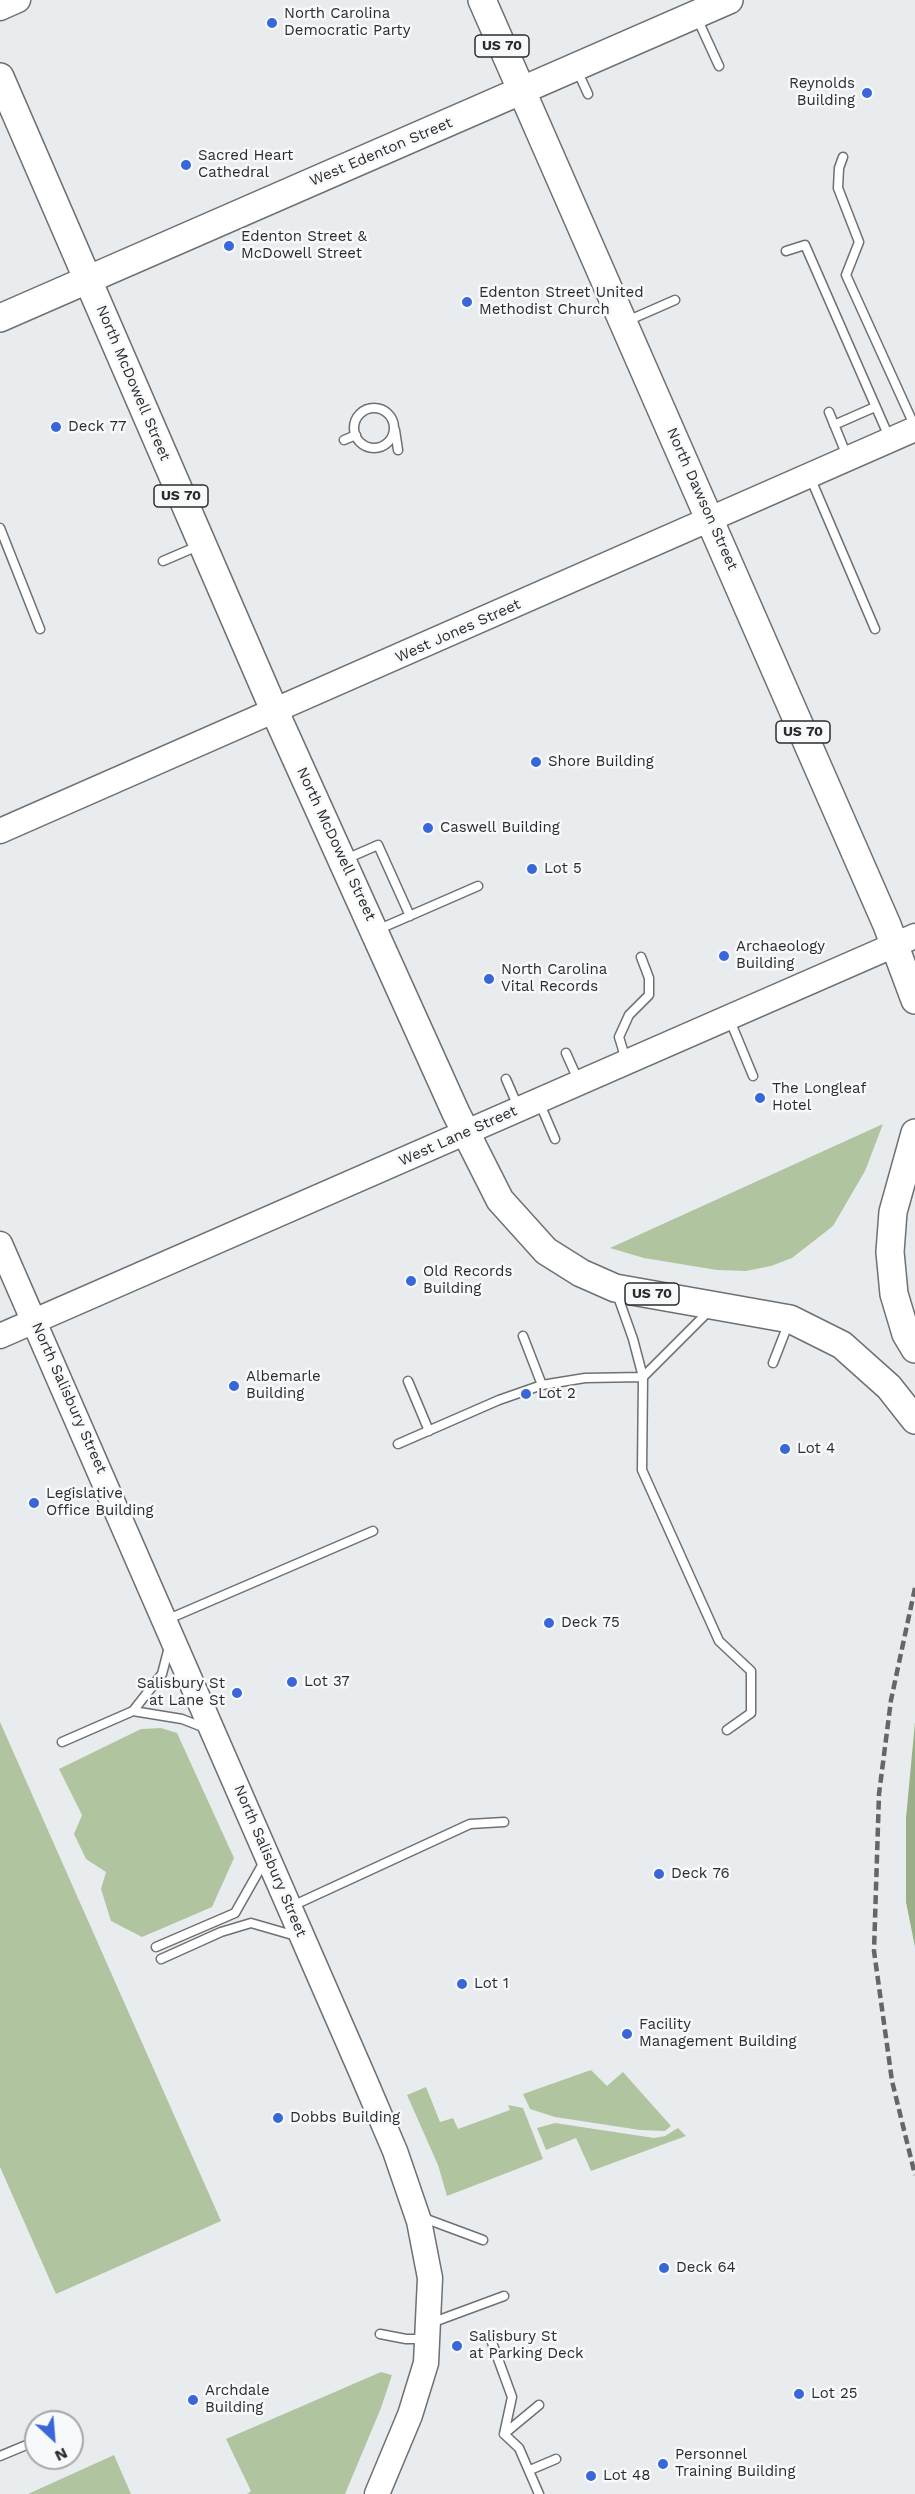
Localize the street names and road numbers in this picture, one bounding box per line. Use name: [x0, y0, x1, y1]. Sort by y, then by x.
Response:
road number: US 70: [475, 35, 529, 57]
street label: West Edenton Street: [307, 114, 455, 190]
street label: North McDowell Street: [92, 302, 174, 464]
street label: North Dawson Street: [662, 425, 742, 573]
road number: US 70: [154, 485, 208, 507]
street label: West Jones Street: [393, 595, 523, 667]
road number: US 70: [776, 721, 830, 743]
street label: North McDowell Street: [292, 764, 380, 924]
street label: West Lane Street: [396, 1102, 520, 1170]
road number: US 70: [625, 1283, 679, 1305]
street label: North Salisbury Street: [28, 1320, 110, 1476]
street label: North Salisbury Street: [230, 1782, 310, 1940]

